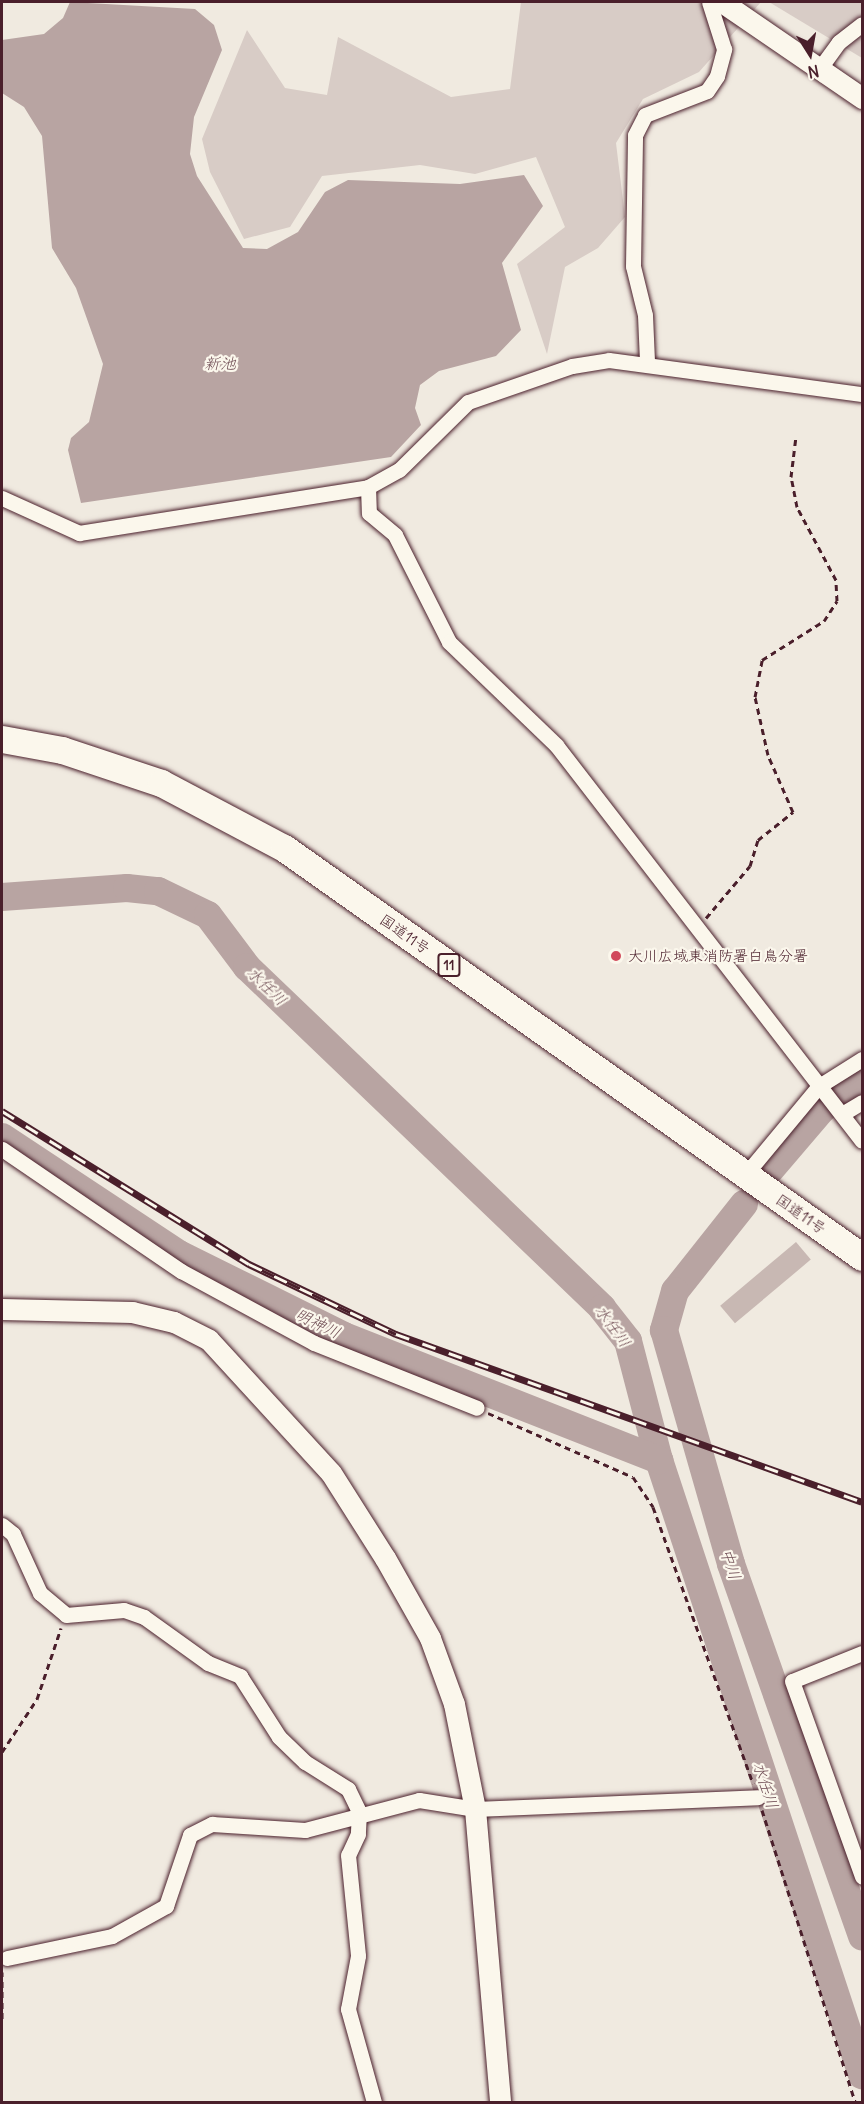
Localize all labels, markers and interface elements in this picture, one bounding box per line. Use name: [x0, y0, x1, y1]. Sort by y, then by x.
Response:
north arrow: [780, 24, 840, 84]
text: N: [806, 61, 821, 83]
water label: 新池: [204, 353, 236, 373]
street label: 国道11号: [377, 910, 433, 958]
place label: 大川広域東消防署白鳥分署: [628, 947, 808, 965]
marker: 大川広域東消防署白鳥分署: [609, 949, 623, 963]
road number: 11: [437, 954, 461, 976]
water label: 水任川: [243, 962, 291, 1010]
street label: 国道11号: [773, 1190, 829, 1238]
water label: 水任川: [591, 1301, 635, 1351]
water label: 明神川: [292, 1304, 344, 1342]
water label: 中川: [717, 1546, 745, 1582]
water label: 水任川: [749, 1759, 783, 1811]

